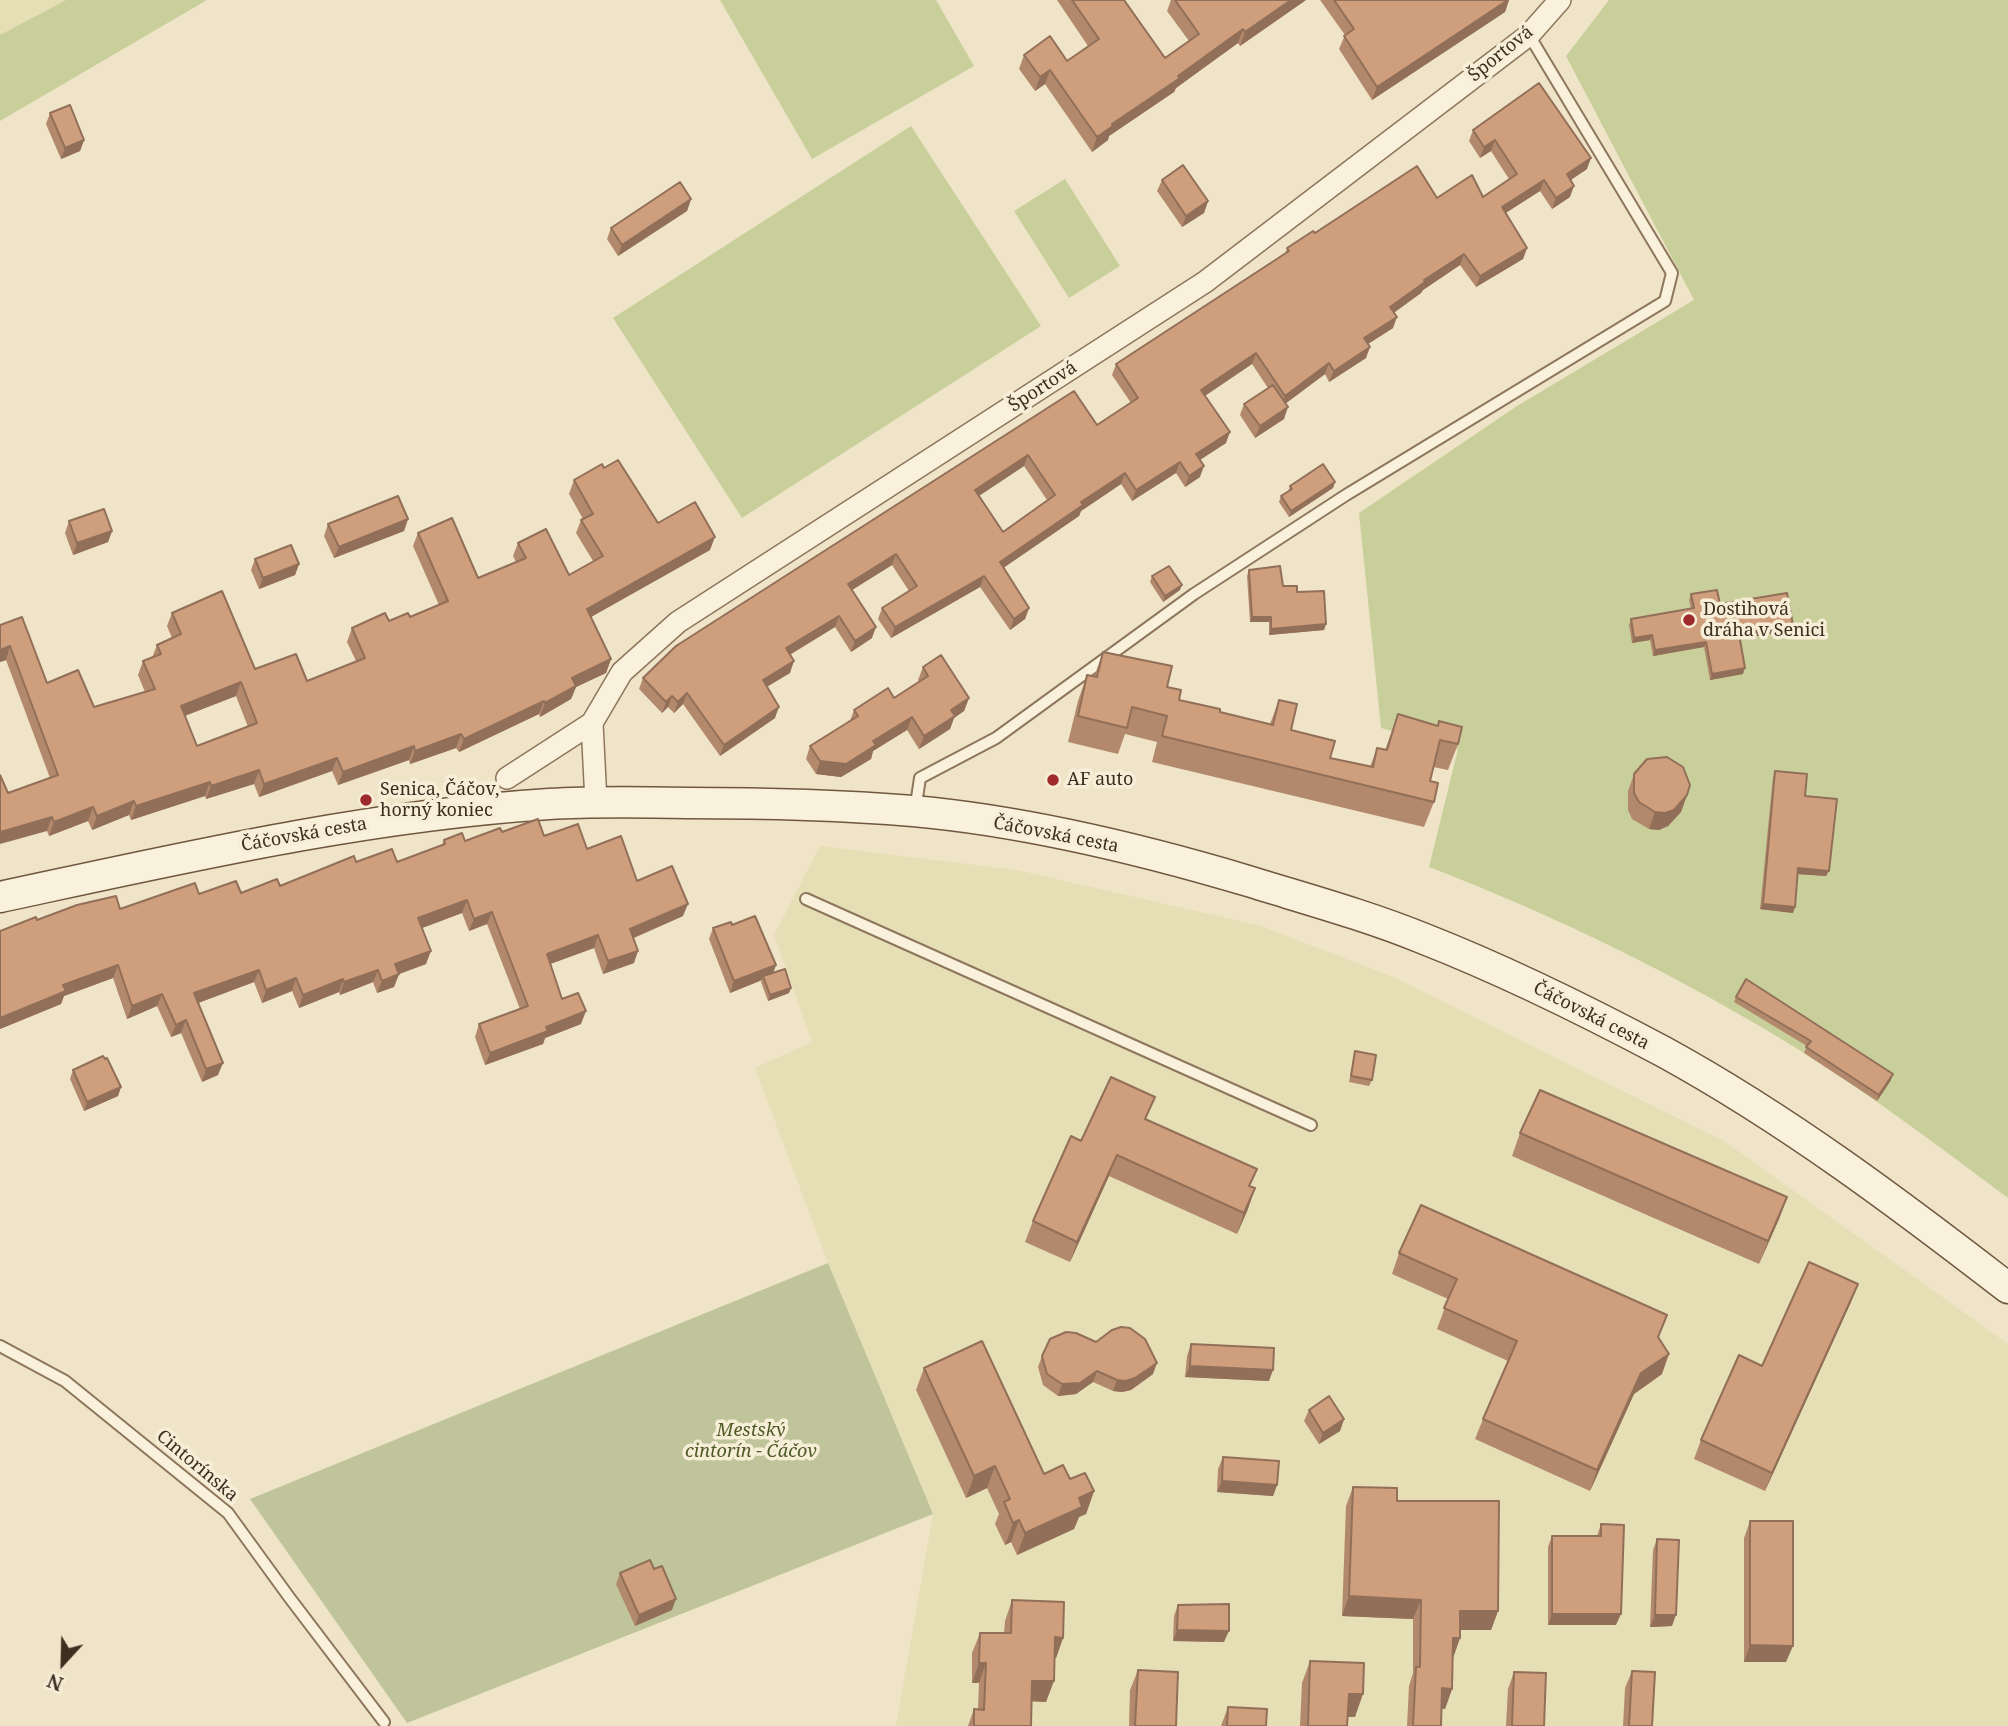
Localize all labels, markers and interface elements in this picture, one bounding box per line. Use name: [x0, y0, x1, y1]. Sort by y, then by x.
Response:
street label: Športová: [1464, 21, 1538, 87]
street label: Športová: [1005, 357, 1081, 417]
place label: Dostihová dráha v Senici: [1703, 599, 1825, 642]
marker: Dostihová dráha v Senici: [1681, 612, 1697, 628]
place label: AF auto: [1067, 769, 1133, 791]
marker: AF auto: [1045, 772, 1061, 788]
place label: Senica, Čáčov, horný koniec: [380, 779, 499, 822]
marker: Senica, Čáčov, horný koniec: [358, 792, 374, 808]
street label: Čáčovská cesta: [991, 812, 1121, 858]
street label: Čáčovská cesta: [239, 813, 369, 857]
street label: Čáčovská cesta: [1529, 977, 1653, 1055]
park label: Mestský cintorín - Čáčov: [685, 1420, 817, 1462]
street label: Cintorínska: [152, 1426, 242, 1506]
north arrow: [28, 1628, 98, 1698]
text: N: [43, 1668, 67, 1697]

